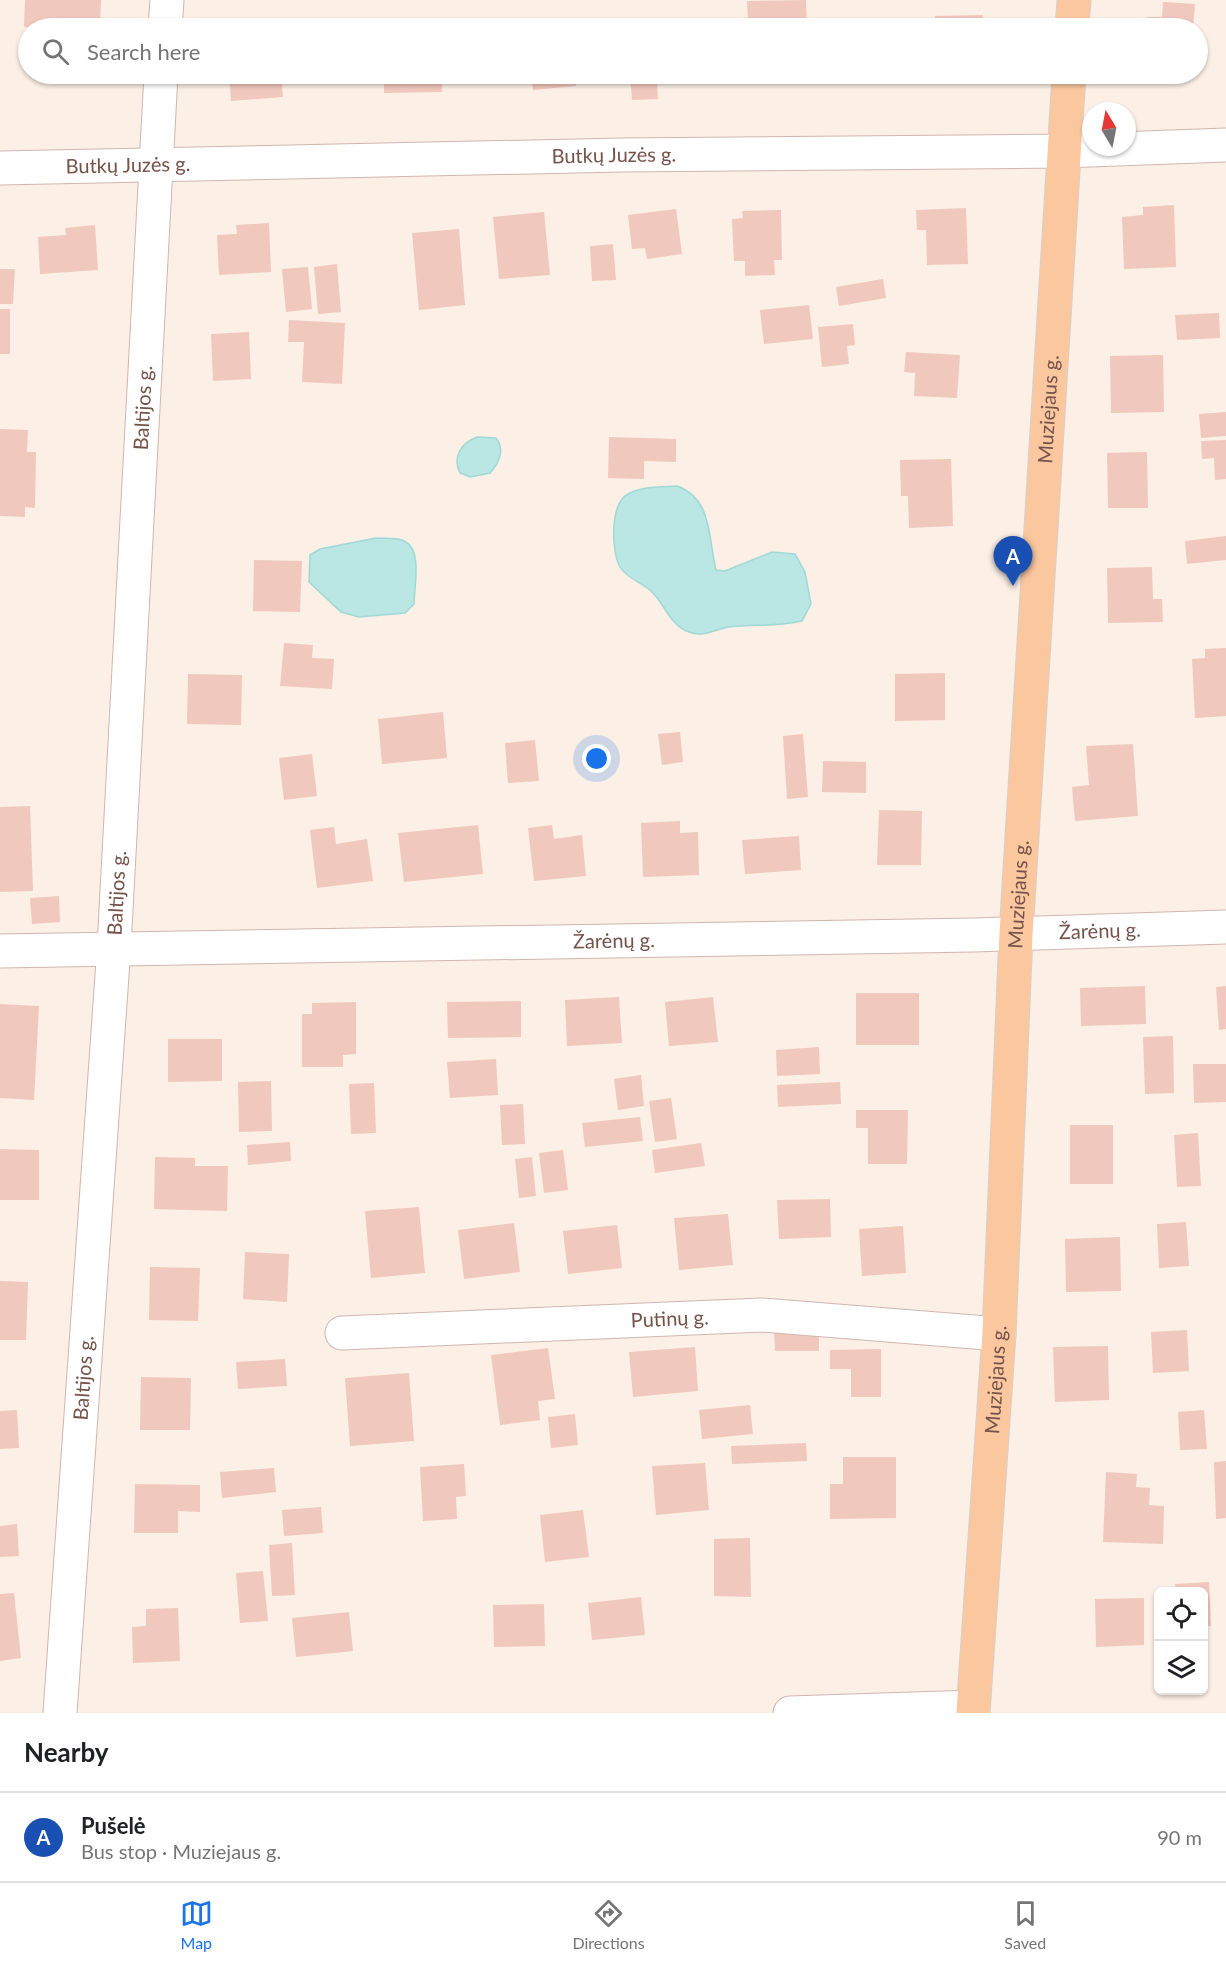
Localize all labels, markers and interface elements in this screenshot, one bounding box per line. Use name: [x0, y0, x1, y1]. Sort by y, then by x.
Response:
search box: [18, 18, 1208, 84]
icon: search: [39, 35, 72, 68]
text: Search here: [87, 38, 200, 65]
north arrow: [1082, 102, 1136, 156]
street label: Butkų Juzės g.: [551, 142, 676, 167]
street label: Butkų Juzės g.: [65, 151, 191, 178]
street label: Muziejaus g.: [1032, 354, 1063, 464]
street label: Baltijos g.: [128, 365, 156, 451]
pin: A: [994, 536, 1032, 586]
your location: [582, 744, 611, 773]
street label: Muziejaus g.: [1002, 839, 1033, 949]
street label: Baltijos g.: [102, 850, 130, 936]
street label: Žarėnų g.: [1058, 917, 1141, 943]
street label: Žarėnų g.: [573, 927, 655, 953]
street label: Putinų g.: [630, 1304, 709, 1332]
street label: Muziejaus g.: [979, 1325, 1010, 1435]
street label: Baltijos g.: [68, 1335, 98, 1421]
map controls: [1154, 1587, 1208, 1695]
button: locate: [1154, 1587, 1208, 1641]
button: layers: [1154, 1641, 1208, 1695]
text: Nearby: [24, 1736, 109, 1768]
text: Pušelė: [81, 1812, 146, 1839]
text: A: [37, 1825, 50, 1849]
text: 90 m: [1157, 1825, 1202, 1849]
text: Bus stop · Muziejaus g.: [81, 1839, 281, 1863]
tab: Map: [180, 1897, 213, 1952]
tab: Directions: [572, 1897, 645, 1952]
tab: Saved: [1004, 1897, 1046, 1952]

